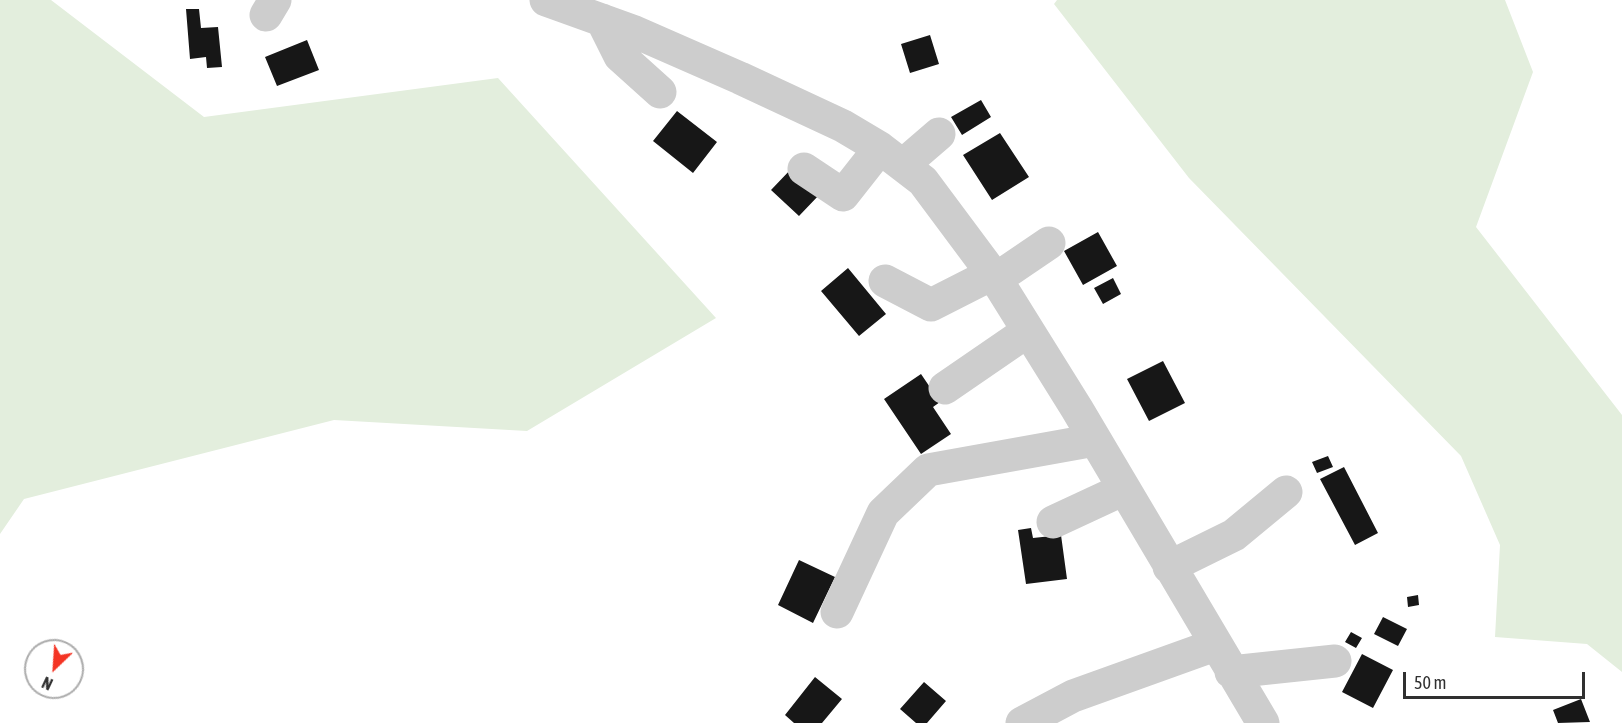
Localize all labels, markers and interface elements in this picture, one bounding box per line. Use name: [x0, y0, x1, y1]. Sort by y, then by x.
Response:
north arrow: [24, 639, 84, 699]
scale bar: [1406, 660, 1588, 698]
text: 50 m: [1414, 672, 1446, 693]
text: N: [39, 673, 55, 694]

